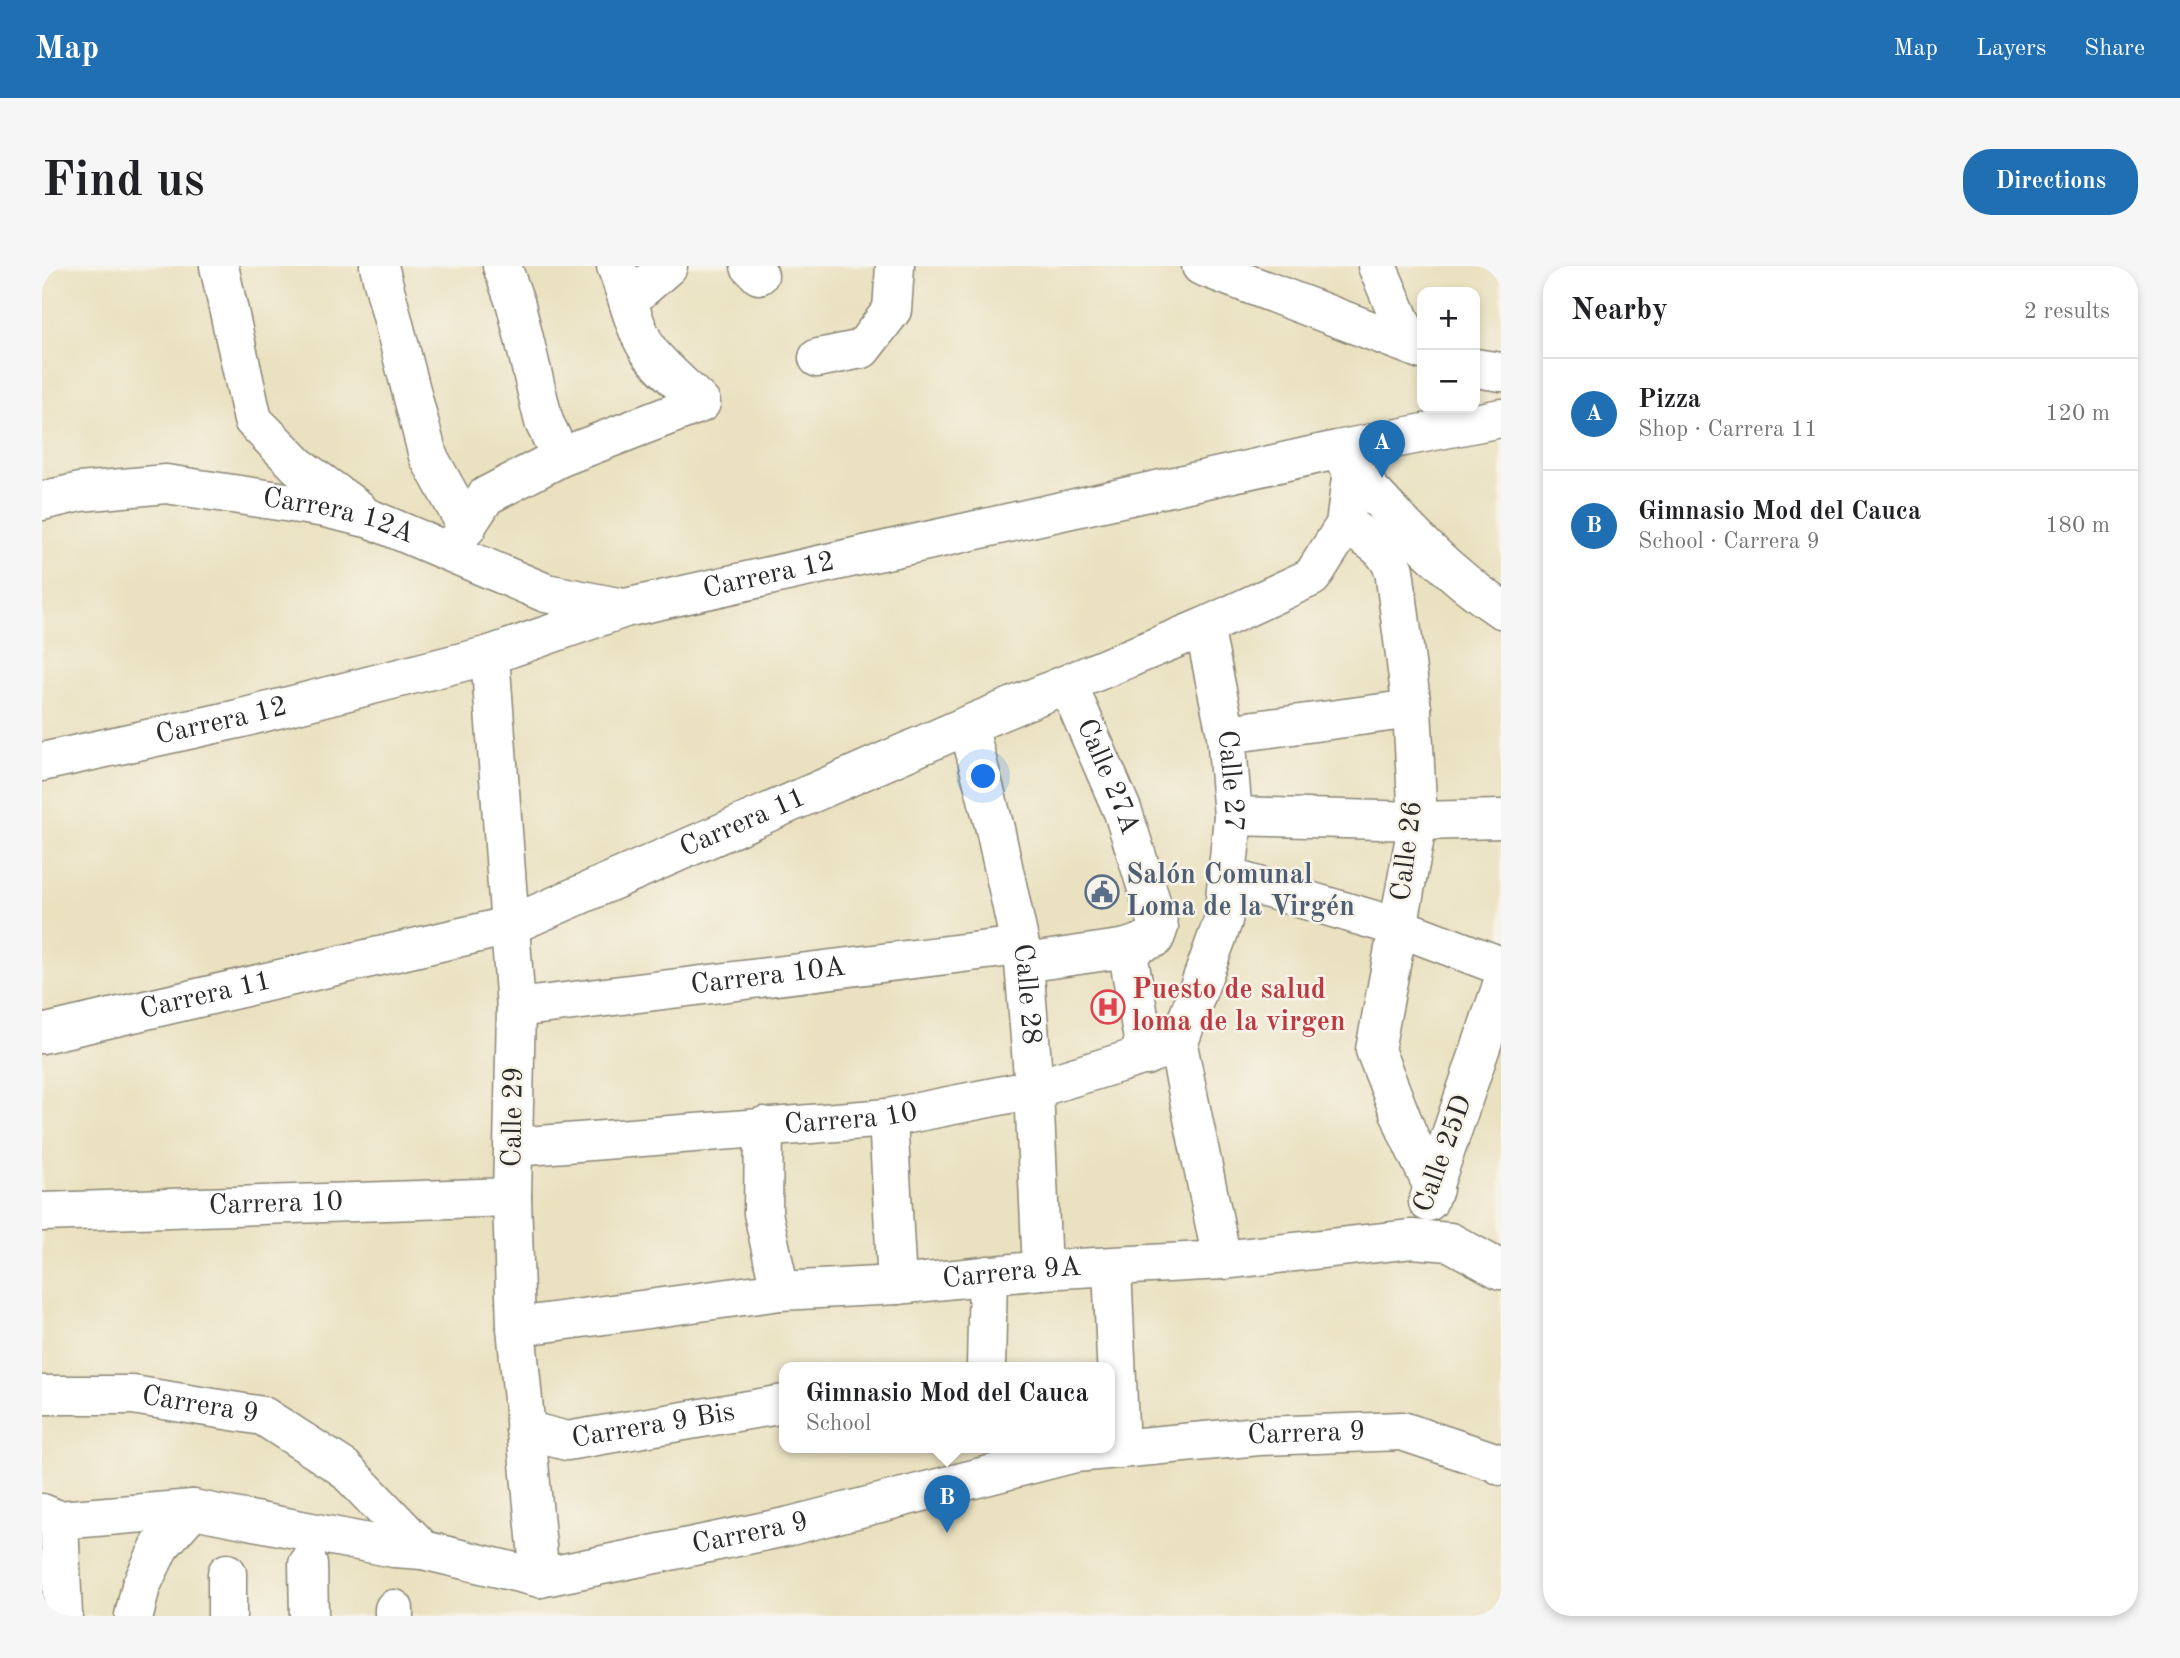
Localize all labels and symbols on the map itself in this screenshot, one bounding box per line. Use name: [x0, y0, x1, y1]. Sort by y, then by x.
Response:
pin: A: [1359, 420, 1405, 478]
street label: Carrera 12A: [261, 485, 418, 550]
street label: Carrera 12: [700, 548, 837, 604]
street label: Carrera 12: [153, 693, 290, 751]
street label: Calle 27A: [1071, 715, 1143, 838]
street label: Calle 27: [1212, 729, 1247, 832]
your location: [966, 759, 1000, 793]
street label: Carrera 11: [676, 784, 810, 863]
street label: Calle 26: [1388, 799, 1428, 903]
place label: Salón Comunal Loma de la Virgén: [1126, 862, 1355, 922]
public building icon: Salón Comunal Loma de la Virgén: [1083, 873, 1121, 911]
street label: Calle 28: [1006, 941, 1044, 1046]
street label: Carrera 10A: [689, 954, 847, 1000]
street label: Carrera 11: [137, 967, 274, 1025]
place label: Puesto de salud loma de la virgen: [1132, 977, 1346, 1037]
hospital icon: Puesto de salud loma de la virgen: [1089, 988, 1127, 1026]
street label: Calle 29: [499, 1066, 529, 1168]
street label: Calle 25D: [1410, 1092, 1478, 1216]
street label: Carrera 10: [783, 1098, 920, 1140]
street label: Carrera 10: [208, 1188, 343, 1221]
street label: Carrera 9A: [941, 1254, 1082, 1294]
street label: Carrera 9: [140, 1383, 261, 1429]
street label: Carrera 9 Bis: [570, 1399, 737, 1454]
street label: Carrera 9: [1246, 1418, 1366, 1451]
pin: B: [924, 1475, 970, 1533]
street label: Carrera 9: [690, 1508, 811, 1560]

